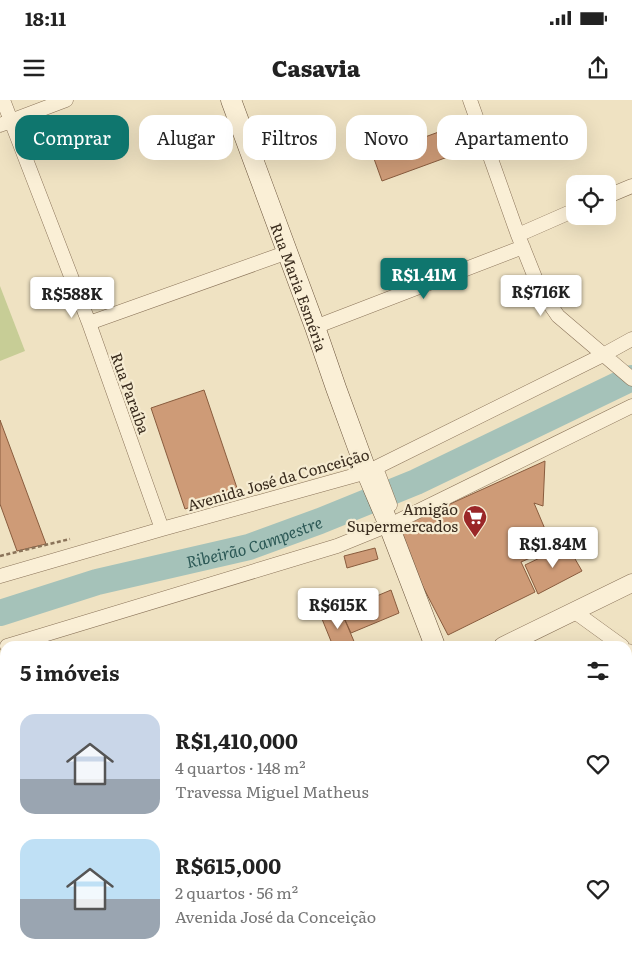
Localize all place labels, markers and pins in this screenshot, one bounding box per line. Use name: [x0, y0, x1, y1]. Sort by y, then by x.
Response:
pin: R$1.41M: [378, 258, 470, 300]
pin: R$716K: [500, 274, 582, 317]
pin: R$588K: [31, 276, 113, 319]
place label: Amigão Supermercados: [347, 497, 458, 537]
supermarket icon: Amigão Supermercados: [462, 504, 488, 538]
pin: R$1.84M: [507, 526, 599, 569]
pin: R$615K: [297, 588, 379, 630]

